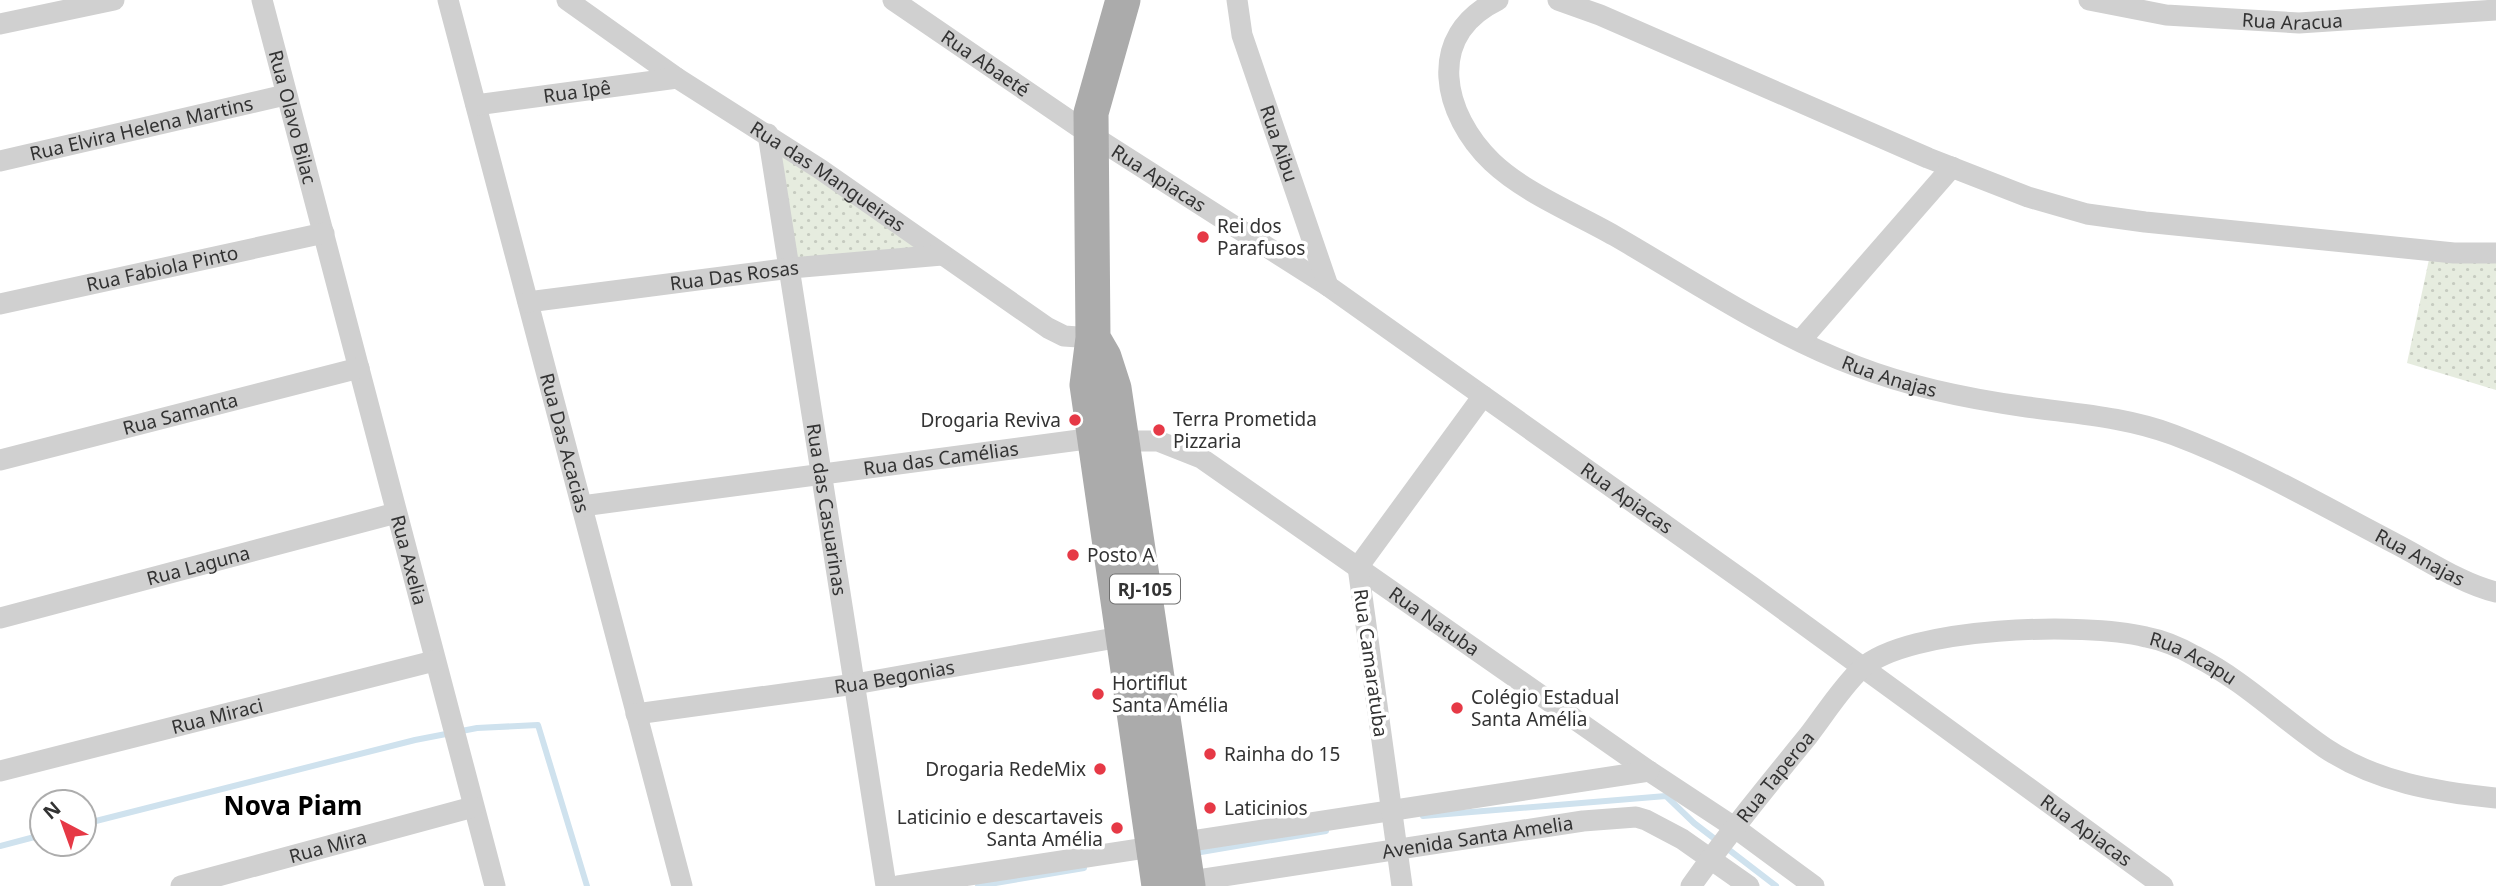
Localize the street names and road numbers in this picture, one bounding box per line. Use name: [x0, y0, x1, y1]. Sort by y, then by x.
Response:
street label: Rua Aracua: [2241, 7, 2344, 36]
street label: Rua Abaeté: [936, 24, 1035, 103]
street label: Rua Olavo Bilac: [263, 47, 323, 187]
street label: Rua Ipê: [542, 74, 613, 109]
street label: Rua Elvira Helena Martins: [27, 90, 256, 167]
street label: Rua Aibu: [1254, 102, 1304, 185]
street label: Rua das Mangueiras: [745, 115, 911, 238]
street label: Rua Apiacas: [1107, 138, 1211, 218]
street label: Rua Fabiola Pinto: [84, 239, 241, 298]
street label: Rua Das Rosas: [668, 254, 800, 297]
street label: Rua Anajas: [1838, 349, 1940, 403]
street label: Rua Das Acacias: [534, 370, 596, 516]
street label: Rua Samanta: [120, 387, 241, 441]
street label: Rua das Casuarinas: [801, 421, 853, 597]
street label: Rua das Camélias: [862, 435, 1020, 482]
street label: Rua Apiacas: [1575, 456, 1678, 540]
street label: Rua Axelia: [385, 512, 434, 608]
street label: Rua Anajas: [2371, 522, 2469, 592]
street label: Rua Laguna: [144, 539, 253, 592]
road number: RJ-105: [1110, 574, 1180, 604]
street label: Rua Natuba: [1384, 580, 1485, 662]
street label: Rua Camaratuba: [1348, 587, 1394, 739]
street label: Rua Acapu: [2147, 625, 2242, 691]
street label: Rua Begonias: [832, 654, 957, 700]
street label: Rua Miraci: [169, 692, 266, 740]
street label: Rua Taperoa: [1730, 725, 1820, 828]
street label: Rua Apiacas: [2035, 788, 2137, 872]
street label: Avenida Santa Amelia: [1380, 810, 1575, 865]
street label: Rua Mira: [286, 823, 369, 869]

